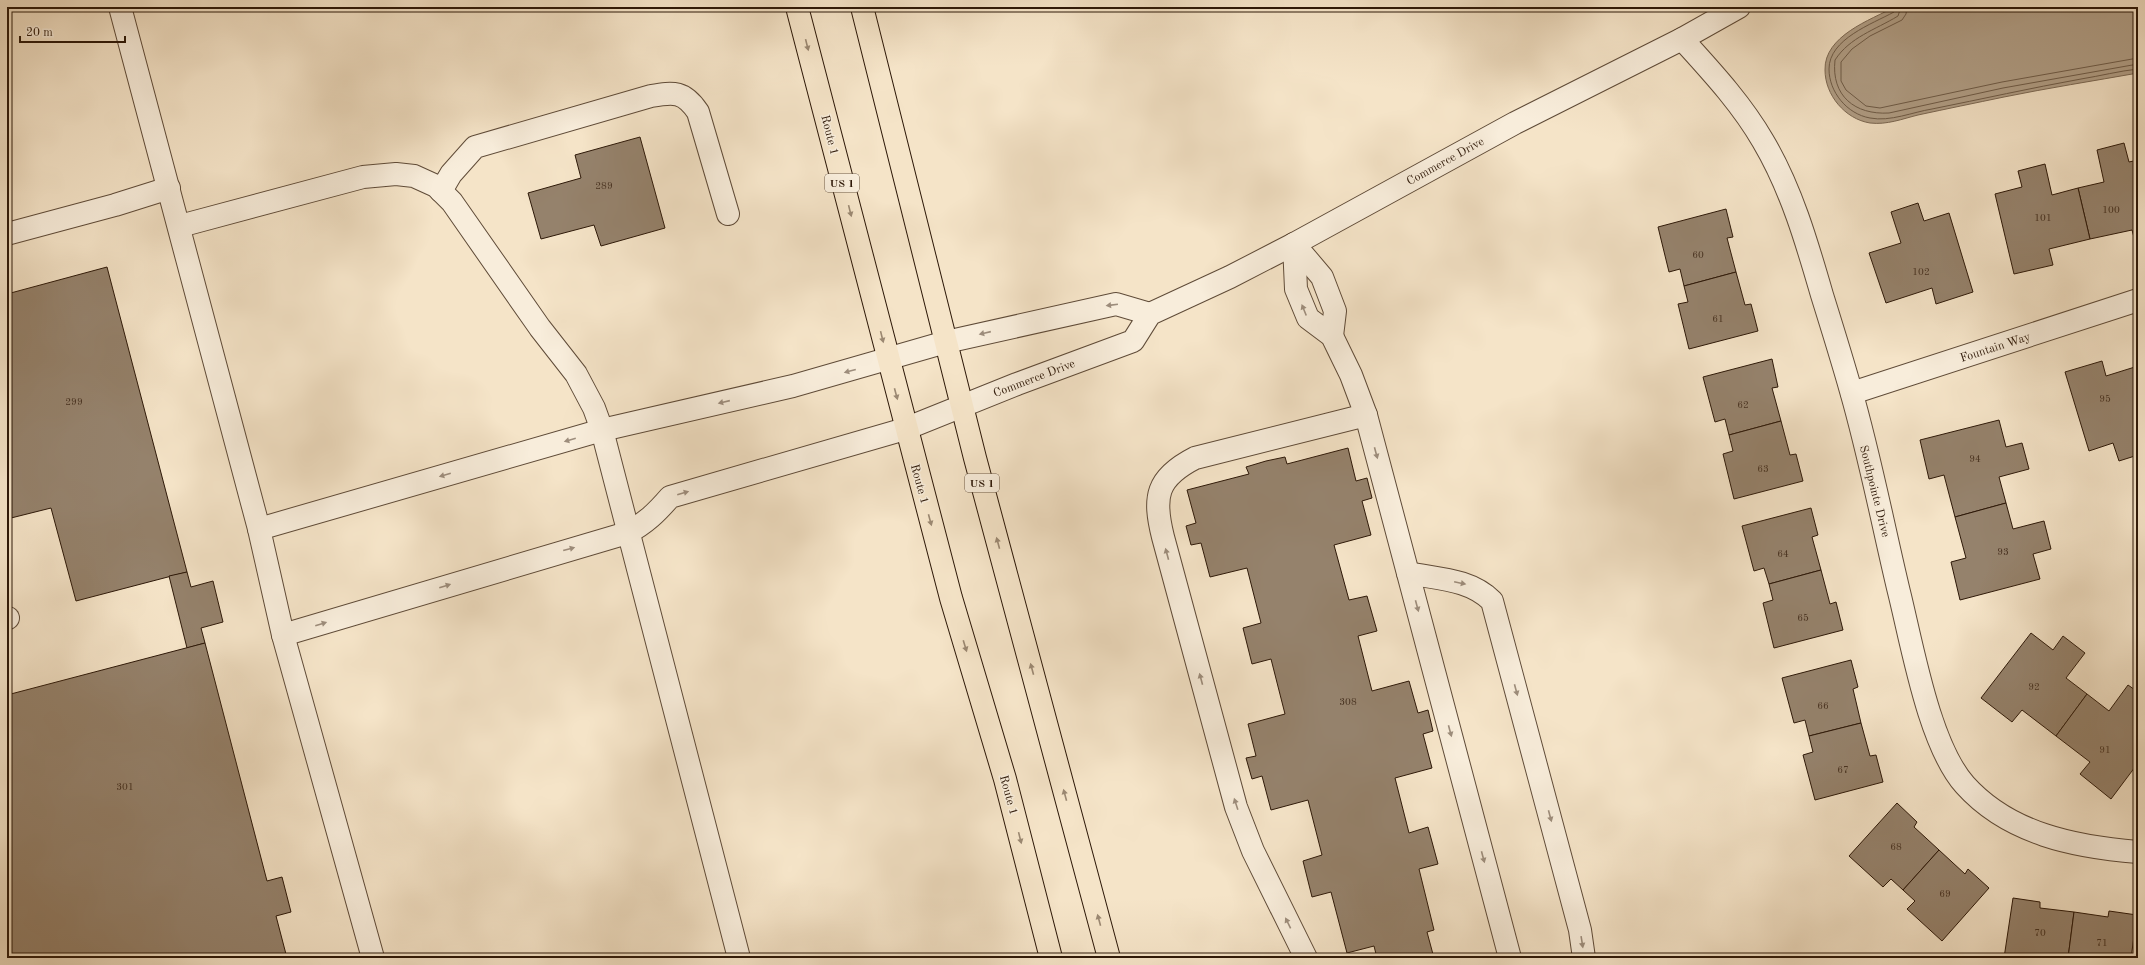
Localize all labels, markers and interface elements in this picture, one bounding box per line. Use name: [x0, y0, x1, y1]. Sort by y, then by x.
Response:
scale bar: [20, 18, 125, 44]
text: 20 m: [26, 27, 53, 39]
one-way arrow: [804, 39, 810, 51]
street label: Route 1: [818, 114, 840, 157]
street label: Commerce Drive: [1405, 135, 1487, 188]
road number: US 1: [825, 174, 859, 192]
house number: 289: [595, 181, 613, 191]
one-way arrow: [847, 205, 853, 218]
house number: 100: [2102, 205, 2120, 215]
house number: 101: [2034, 213, 2052, 223]
house number: 60: [1692, 250, 1704, 260]
house number: 102: [1912, 267, 1930, 277]
one-way arrow: [1106, 302, 1118, 308]
one-way arrow: [1301, 304, 1307, 316]
house number: 61: [1712, 314, 1724, 324]
one-way arrow: [879, 331, 885, 344]
one-way arrow: [979, 331, 992, 337]
street label: Fountain Way: [1959, 331, 2033, 365]
street label: Commerce Drive: [992, 358, 1077, 400]
one-way arrow: [844, 368, 856, 374]
one-way arrow: [894, 388, 900, 400]
house number: 95: [2099, 394, 2111, 404]
house number: 299: [65, 397, 83, 407]
one-way arrow: [718, 400, 730, 406]
house number: 62: [1737, 400, 1749, 410]
one-way arrow: [564, 437, 577, 443]
street label: Southpointe Drive: [1857, 444, 1891, 539]
one-way arrow: [1373, 447, 1379, 459]
house number: 94: [1969, 454, 1981, 464]
street label: Route 1: [908, 463, 930, 506]
house number: 63: [1757, 464, 1769, 474]
one-way arrow: [439, 472, 451, 478]
road number: US 1: [965, 474, 999, 492]
one-way arrow: [677, 490, 689, 496]
one-way arrow: [927, 515, 933, 527]
one-way arrow: [995, 537, 1001, 549]
one-way arrow: [563, 545, 576, 551]
one-way arrow: [1164, 547, 1170, 560]
house number: 93: [1997, 547, 2009, 557]
house number: 64: [1777, 549, 1789, 559]
one-way arrow: [1454, 580, 1466, 586]
one-way arrow: [439, 583, 451, 589]
one-way arrow: [1414, 600, 1420, 612]
house number: 65: [1797, 613, 1809, 623]
one-way arrow: [315, 621, 327, 627]
one-way arrow: [962, 640, 968, 652]
one-way arrow: [1028, 663, 1034, 675]
one-way arrow: [1197, 673, 1203, 685]
house number: 92: [2028, 682, 2040, 692]
one-way arrow: [1514, 684, 1520, 696]
house number: 308: [1339, 697, 1357, 707]
house number: 66: [1817, 701, 1829, 711]
one-way arrow: [1447, 726, 1453, 738]
house number: 91: [2099, 745, 2111, 755]
house number: 67: [1837, 765, 1849, 775]
street label: Route 1: [997, 774, 1019, 817]
house number: 301: [116, 782, 134, 792]
one-way arrow: [1062, 788, 1068, 800]
one-way arrow: [1233, 798, 1239, 810]
one-way arrow: [1547, 810, 1553, 822]
one-way arrow: [1017, 832, 1023, 844]
house number: 68: [1890, 842, 1902, 852]
one-way arrow: [1480, 851, 1486, 863]
house number: 69: [1939, 889, 1951, 899]
one-way arrow: [1095, 914, 1101, 927]
one-way arrow: [1285, 917, 1291, 929]
house number: 70: [2034, 928, 2046, 938]
one-way arrow: [1579, 936, 1585, 948]
house number: 71: [2096, 938, 2108, 948]

